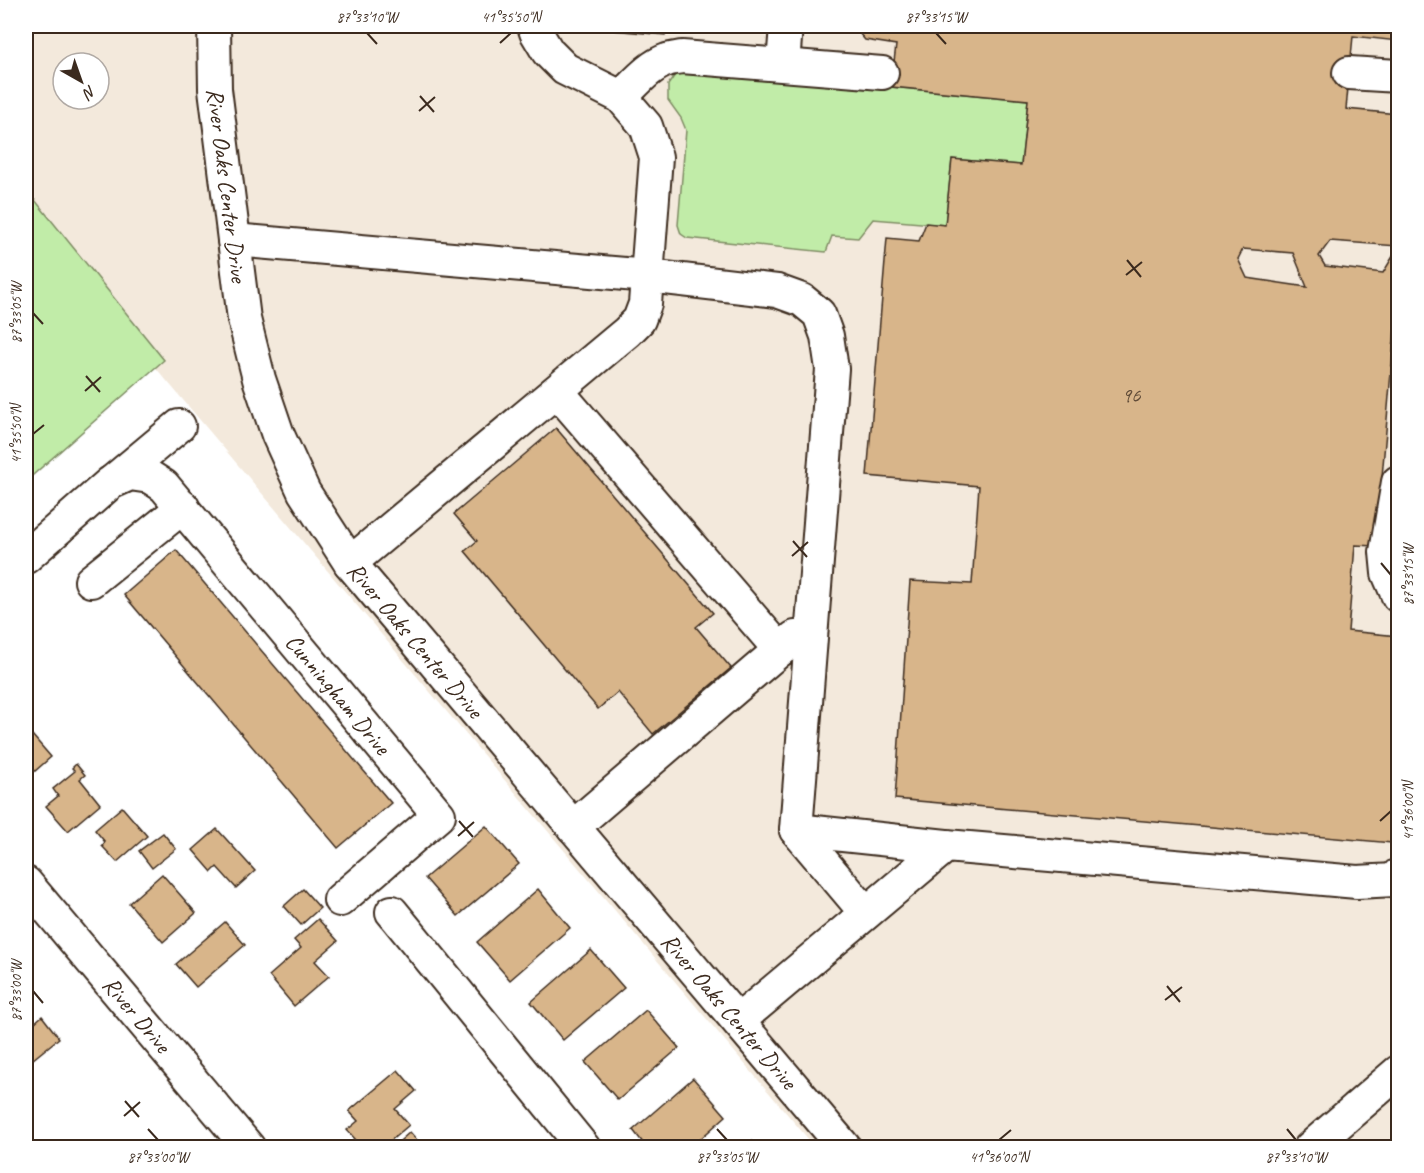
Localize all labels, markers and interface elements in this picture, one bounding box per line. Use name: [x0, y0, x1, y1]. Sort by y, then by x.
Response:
text: 87°33'10"W: [337, 8, 401, 27]
text: 41°35'50"N: [481, 8, 544, 27]
text: 87°33'15"W: [906, 8, 970, 27]
north arrow: [51, 51, 111, 111]
text: N: [77, 81, 100, 105]
street label: River Oaks Center Drive: [200, 86, 254, 286]
text: 87°33'05"W: [7, 279, 26, 343]
house number: 96: [1122, 382, 1141, 408]
text: 41°35'50"N: [7, 401, 26, 464]
text: 87°33'15"W: [1399, 541, 1418, 605]
street label: River Oaks Center Drive: [341, 556, 491, 726]
street label: Cunningham Drive: [279, 627, 399, 762]
text: 41°36'00"N: [1399, 778, 1418, 841]
street label: River Oaks Center Drive: [655, 927, 805, 1097]
text: 87°33'00"W: [7, 957, 26, 1021]
street label: River Drive: [96, 970, 179, 1061]
text: 87°33'00"W: [128, 1148, 192, 1167]
text: 87°33'05"W: [697, 1148, 761, 1167]
text: 41°36'00"N: [969, 1148, 1032, 1167]
text: 87°33'10"W: [1266, 1148, 1330, 1167]

